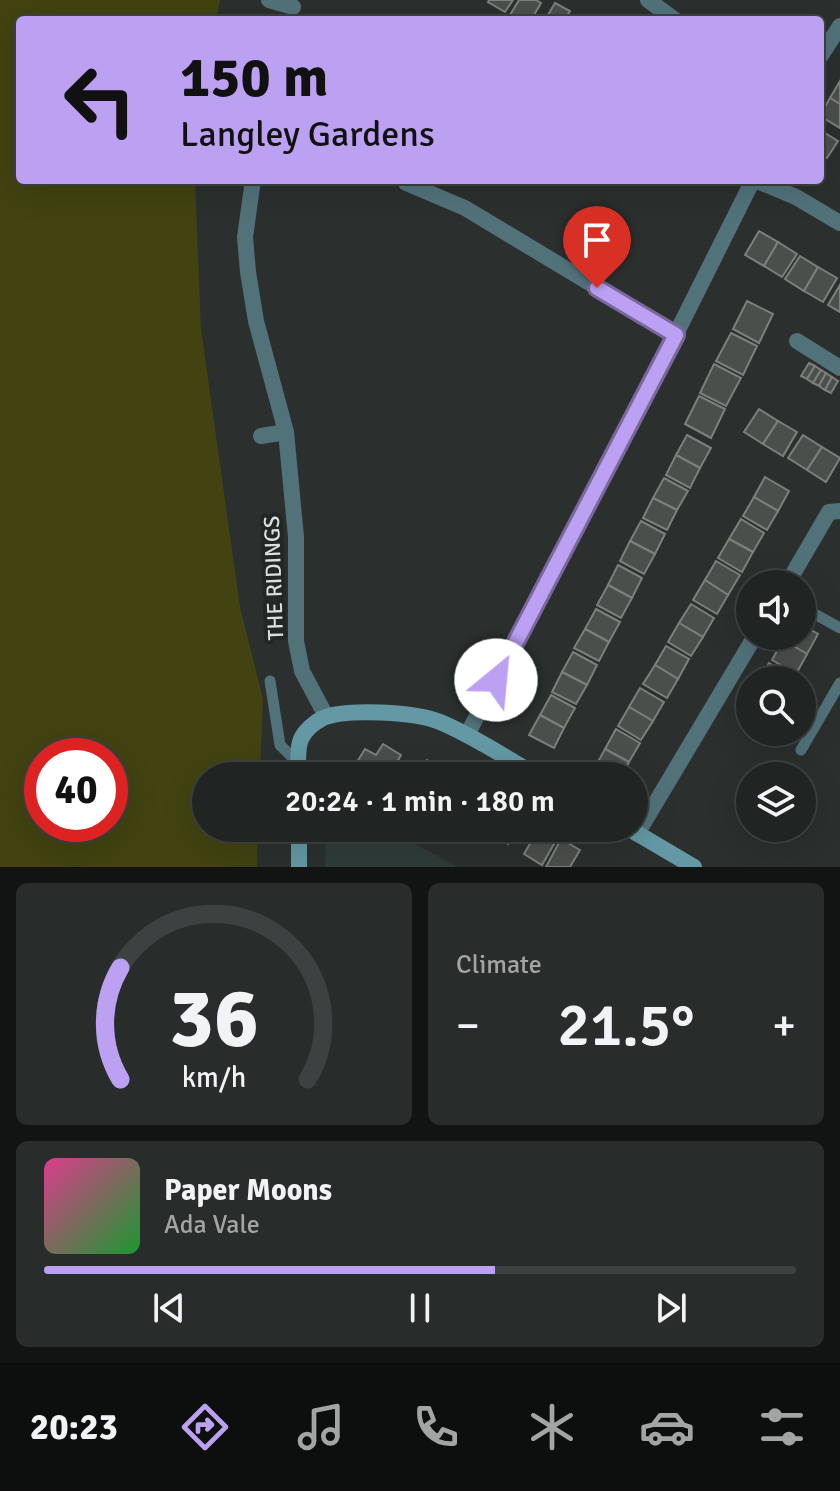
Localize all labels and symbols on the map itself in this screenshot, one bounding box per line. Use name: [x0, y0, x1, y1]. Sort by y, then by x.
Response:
pin: [563, 206, 631, 288]
street label: THE RIDINGS: [258, 515, 289, 641]
position arrow: [454, 638, 538, 722]
speed limit sign: 40: [24, 738, 128, 842]

